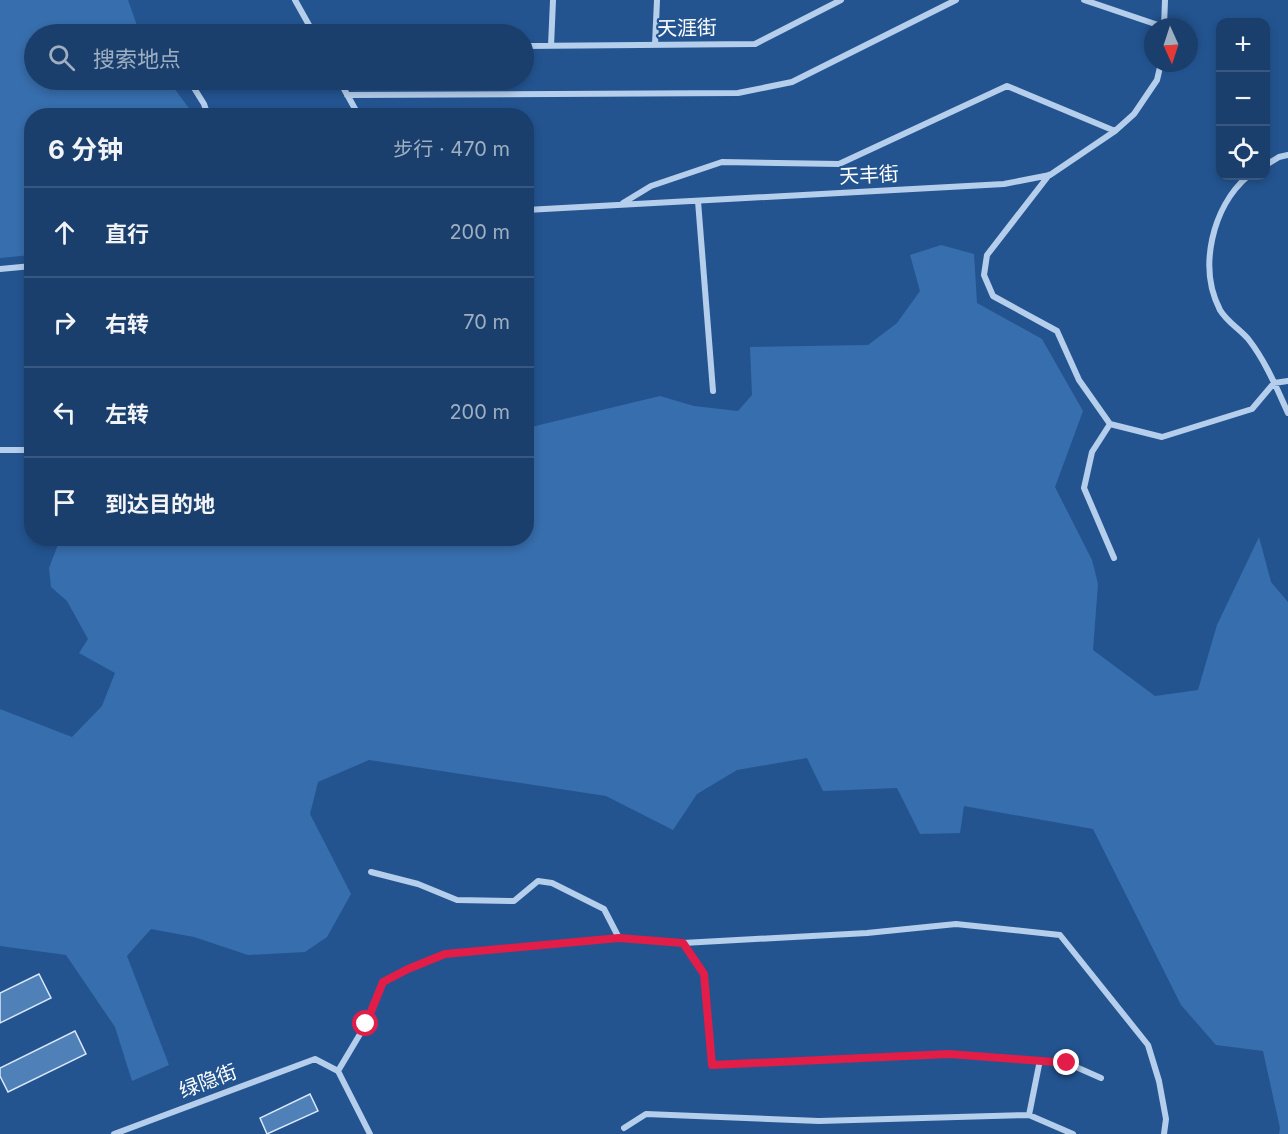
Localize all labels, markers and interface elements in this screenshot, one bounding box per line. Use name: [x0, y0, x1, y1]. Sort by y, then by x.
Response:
street label: 天涯街: [657, 15, 717, 41]
north arrow: [1144, 18, 1198, 72]
map controls: [1216, 18, 1270, 180]
button: +: [1216, 18, 1270, 72]
search box: [24, 24, 534, 90]
icon: search: [45, 41, 78, 74]
text: 搜索地点: [93, 46, 181, 72]
button: −: [1216, 72, 1270, 126]
button: locate: [1216, 126, 1270, 180]
text: 6 分钟: [48, 134, 123, 165]
text: 步行 · 470 m: [393, 137, 510, 161]
street label: 天丰街: [838, 161, 900, 189]
icon: ahead: [48, 216, 81, 249]
text: 200 m: [449, 220, 510, 244]
text: 直行: [105, 221, 149, 247]
icon: right: [48, 306, 81, 339]
text: 70 m: [463, 310, 510, 334]
text: 右转: [105, 311, 149, 337]
icon: left: [48, 396, 81, 429]
text: 200 m: [449, 400, 510, 424]
text: 左转: [105, 401, 149, 427]
icon: arrive: [48, 486, 81, 519]
text: 到达目的地: [105, 491, 215, 517]
route start: [352, 1010, 378, 1036]
route end: [1053, 1049, 1079, 1075]
street label: 绿隐街: [176, 1059, 240, 1103]

